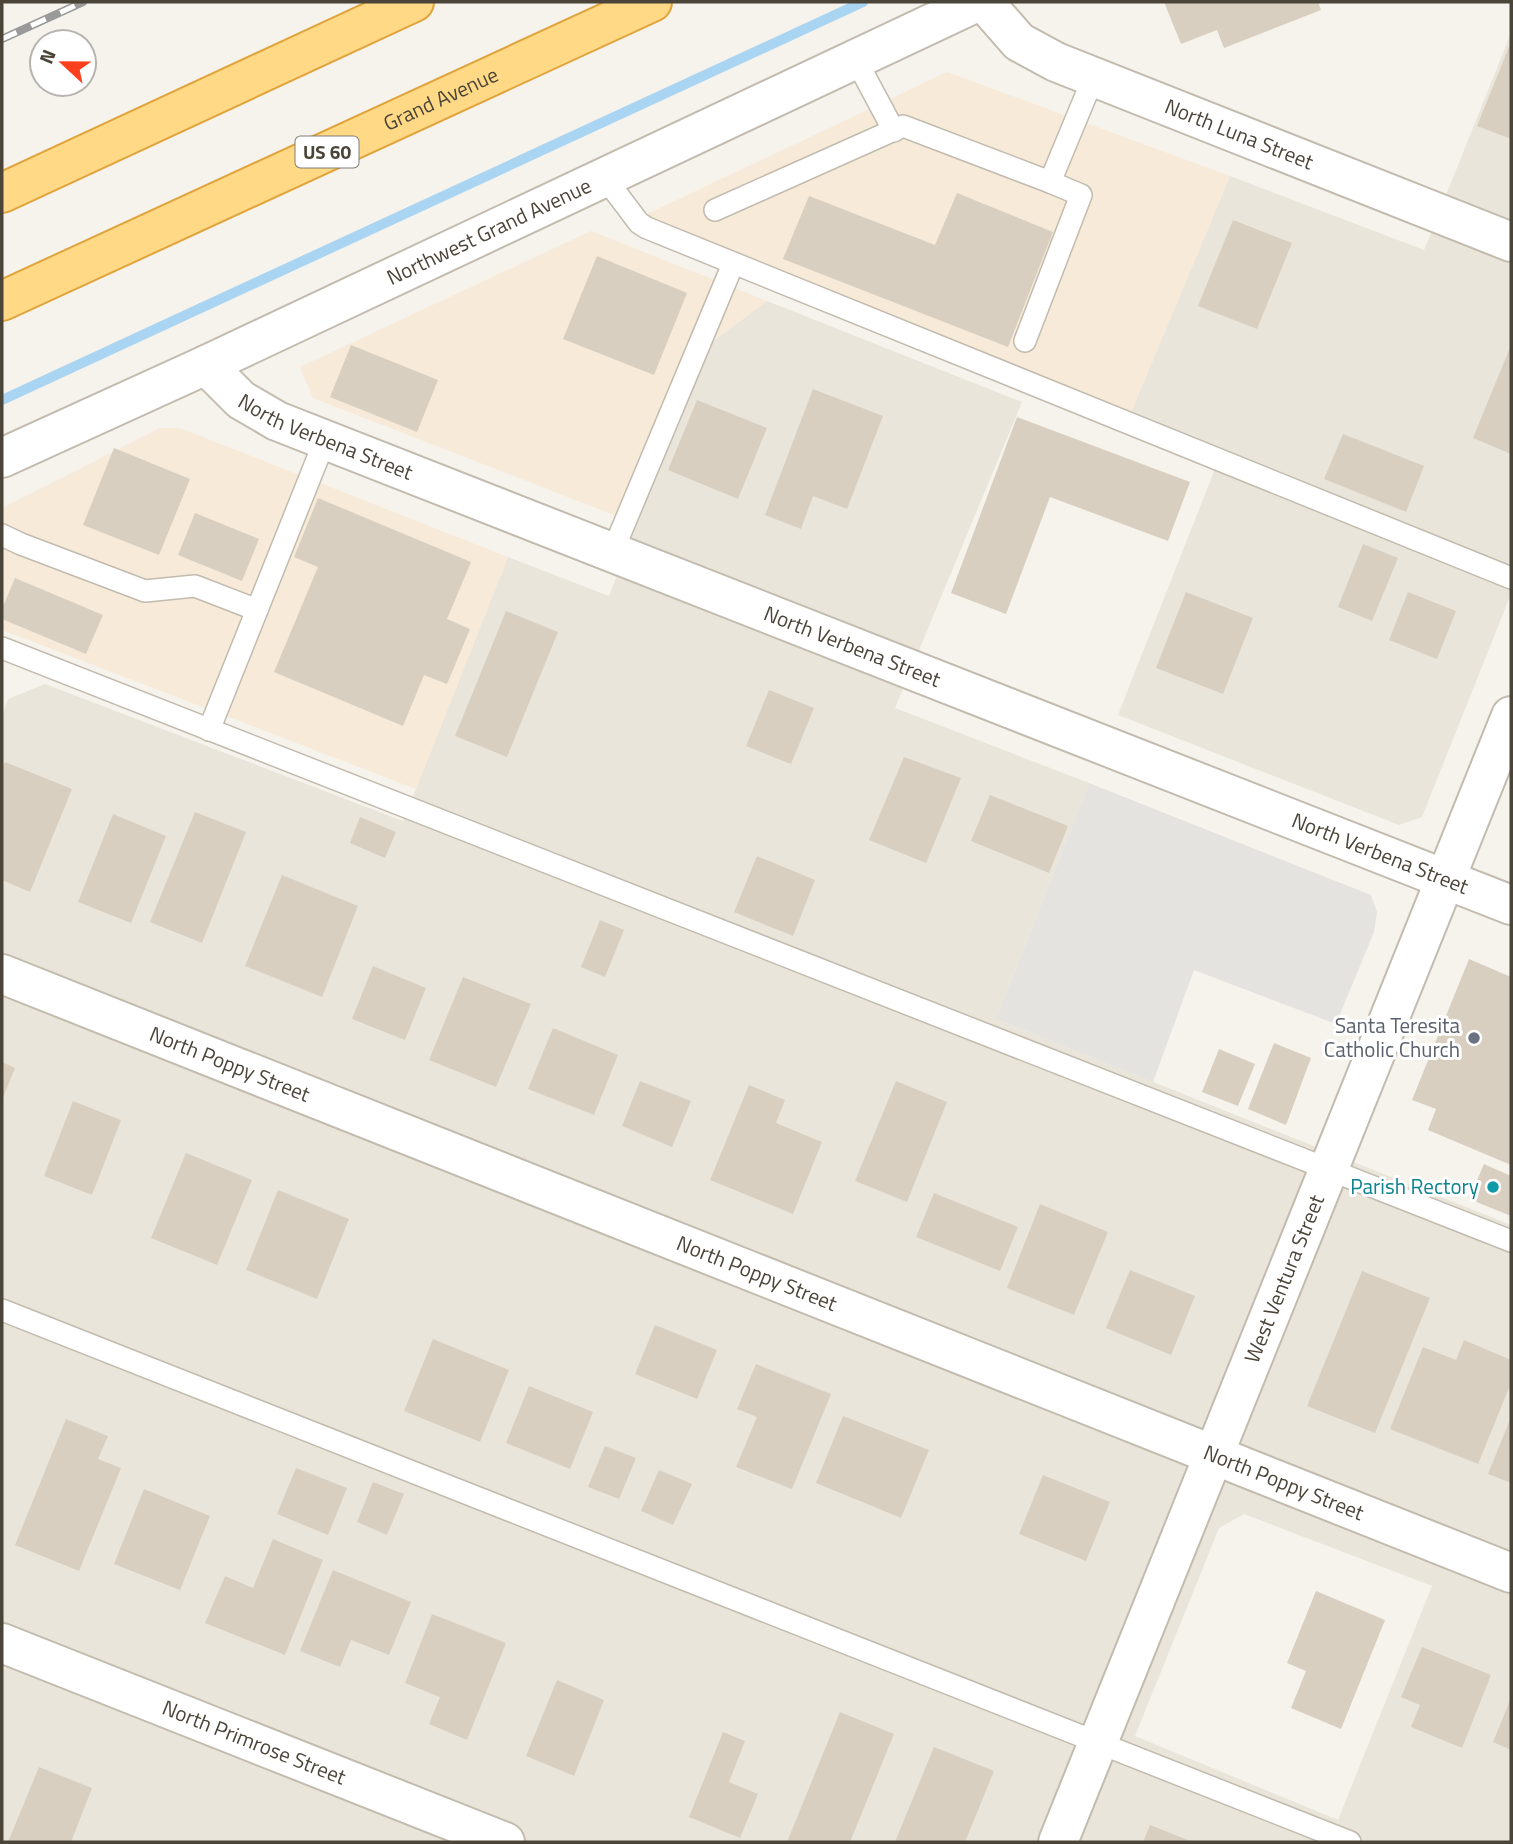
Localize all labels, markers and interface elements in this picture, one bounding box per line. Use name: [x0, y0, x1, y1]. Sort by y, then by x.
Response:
north arrow: [28, 28, 98, 98]
text: N: [31, 45, 63, 68]
street label: Grand Avenue: [378, 58, 503, 139]
street label: North Luna Street: [1160, 90, 1319, 178]
road number: US 60: [296, 136, 358, 168]
street label: Northwest Grand Avenue: [381, 169, 596, 293]
street label: North Verbena Street: [232, 385, 418, 488]
street label: North Verbena Street: [759, 597, 946, 695]
street label: North Verbena Street: [1287, 804, 1474, 902]
place label: Santa Teresita Catholic Church: [1324, 1009, 1460, 1065]
street label: North Poppy Street: [145, 1017, 316, 1110]
marker: Santa Teresita Catholic Church: [1466, 1030, 1482, 1046]
place label: Parish Rectory: [1350, 1170, 1479, 1202]
marker: Parish Rectory: [1485, 1179, 1501, 1195]
street label: West Ventura Street: [1235, 1189, 1332, 1368]
street label: North Poppy Street: [672, 1226, 843, 1319]
street label: North Poppy Street: [1199, 1436, 1370, 1528]
street label: North Primrose Street: [158, 1691, 351, 1793]

